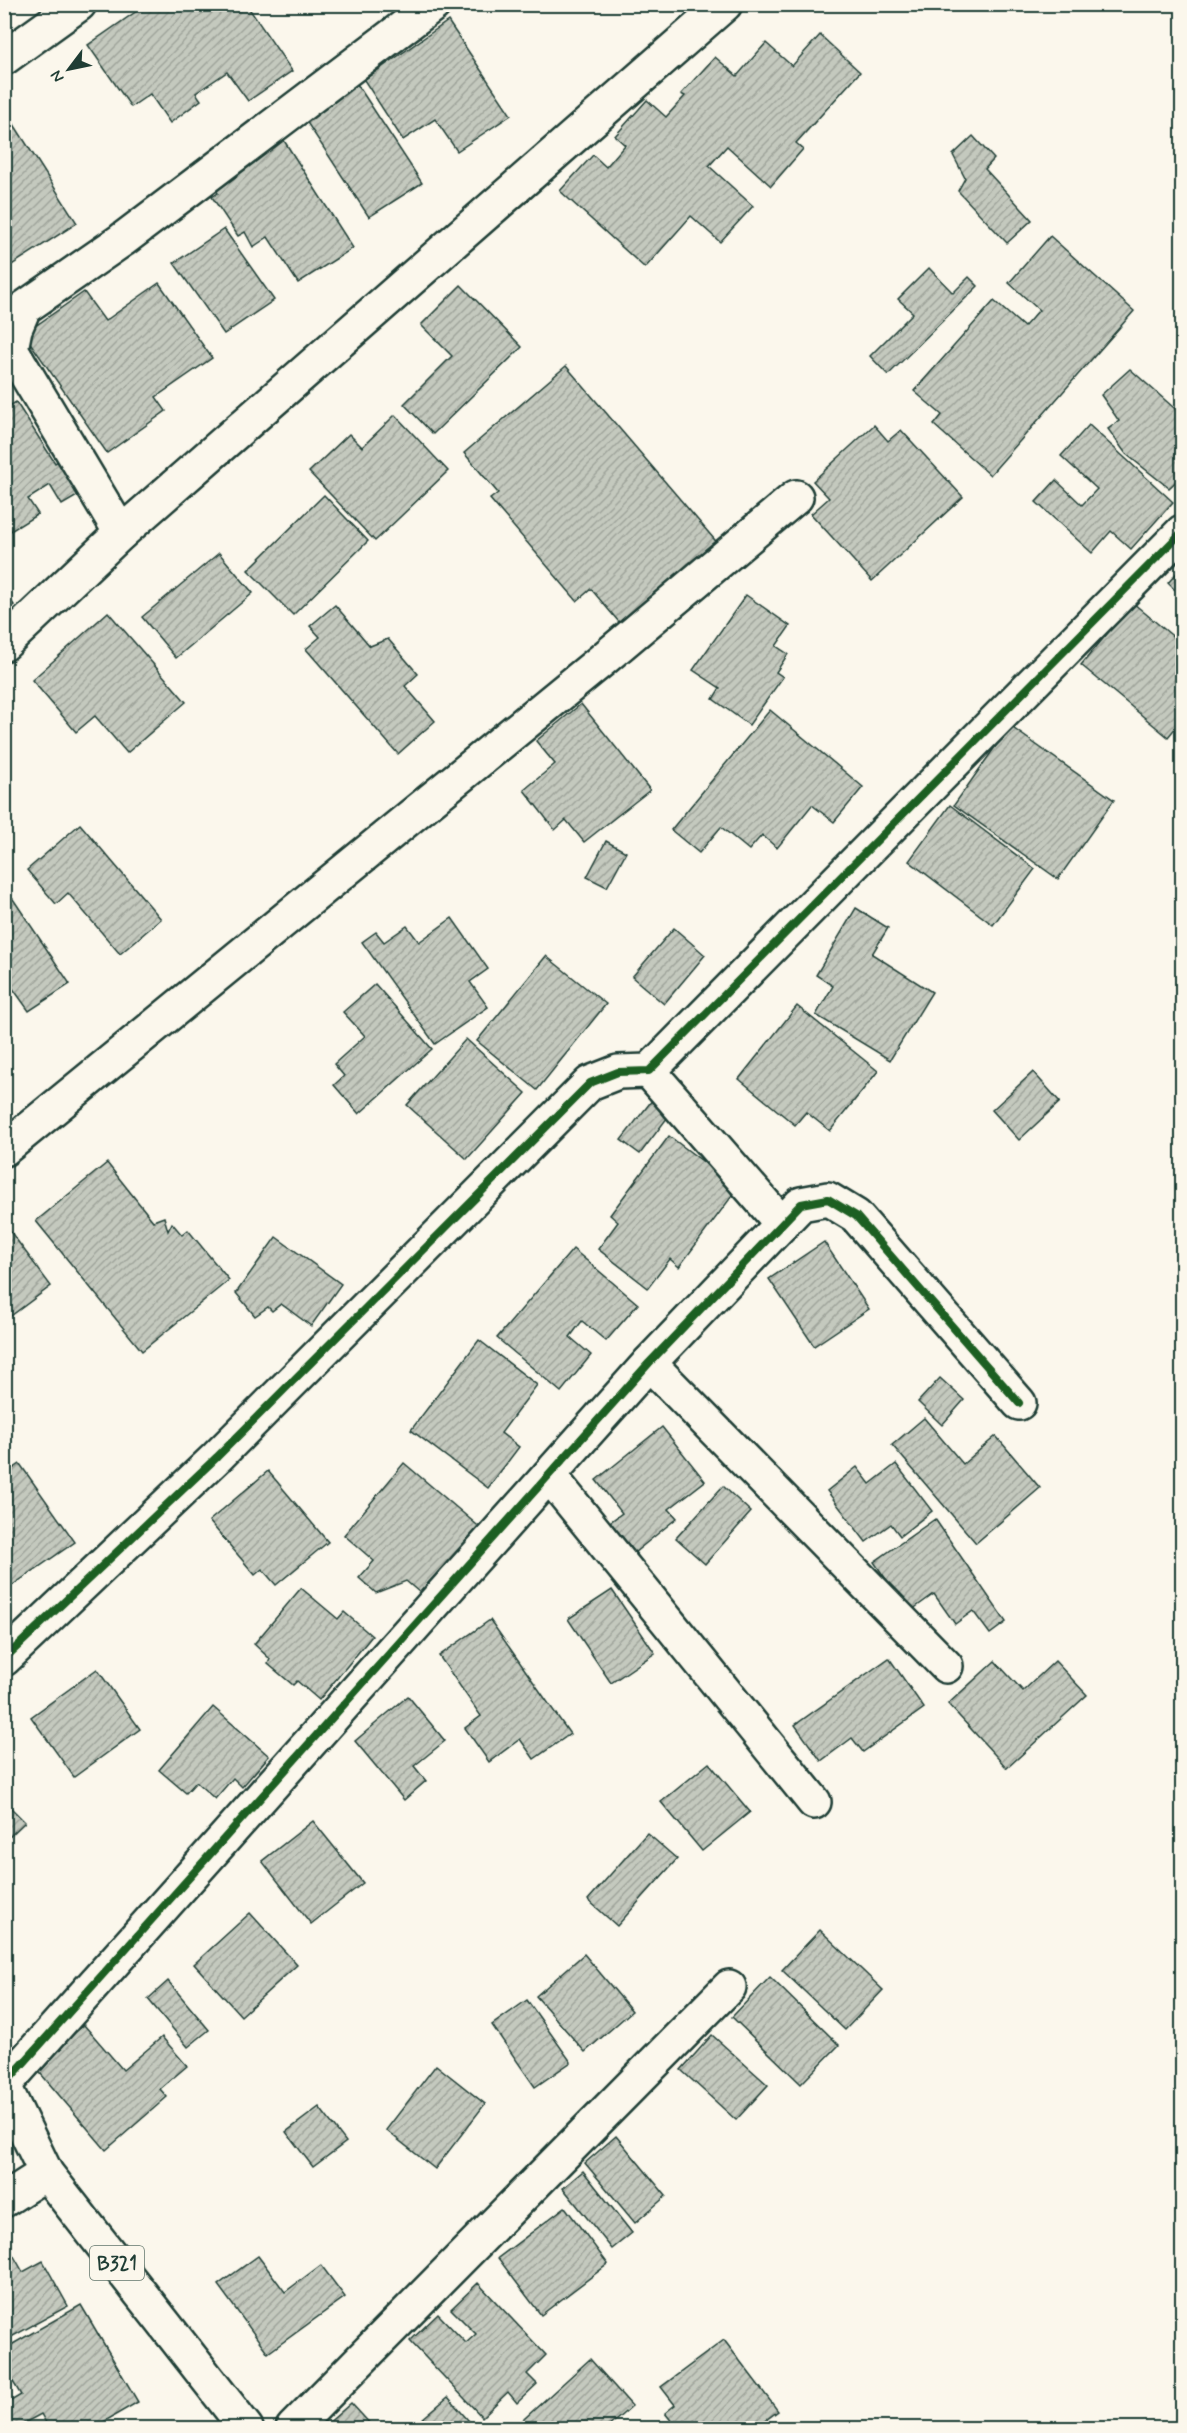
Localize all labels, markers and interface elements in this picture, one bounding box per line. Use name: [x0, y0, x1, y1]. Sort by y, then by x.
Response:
north arrow: [39, 39, 99, 99]
text: N: [46, 66, 69, 86]
road number: B321: [90, 2246, 144, 2280]

